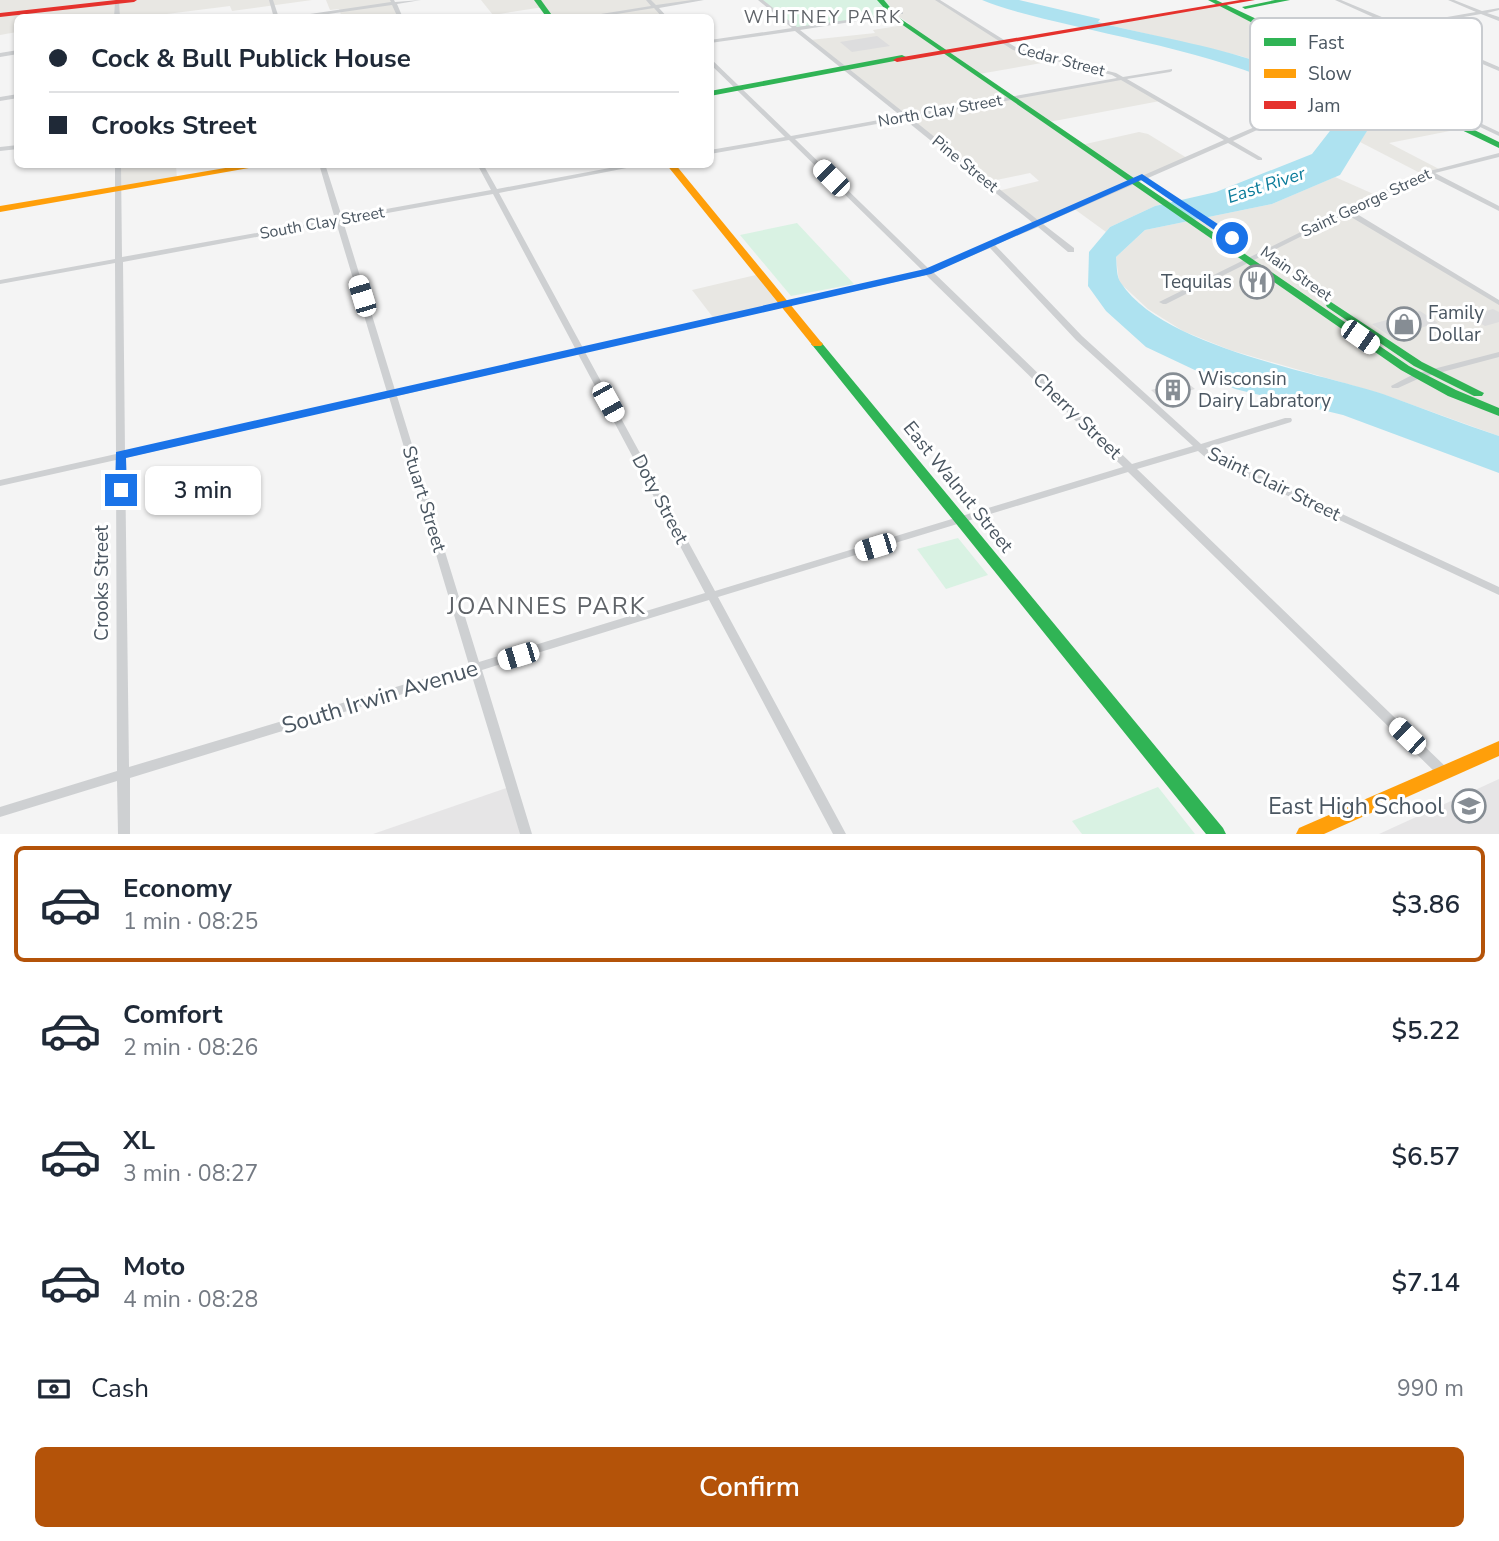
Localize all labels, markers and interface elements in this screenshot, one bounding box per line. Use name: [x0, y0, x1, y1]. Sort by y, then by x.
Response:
district label: WHITNEY PARK: [744, 5, 902, 29]
legend: [1250, 18, 1482, 130]
text: Fast: [1308, 30, 1344, 56]
street label: Cedar Street: [1015, 38, 1108, 82]
text: Cock & Bull Publick House: [91, 41, 411, 76]
text: Slow: [1308, 61, 1352, 87]
street label: North Clay Street: [876, 89, 1004, 133]
text: Jam: [1307, 93, 1341, 119]
text: Crooks Street: [91, 108, 256, 143]
street label: Pine Street: [927, 131, 1003, 198]
car: [809, 156, 854, 200]
water label: East River: [1224, 161, 1309, 209]
street label: Saint George Street: [1297, 163, 1435, 243]
street label: South Clay Street: [258, 201, 387, 245]
route start: [1216, 222, 1248, 254]
street label: Main Street: [1256, 241, 1337, 307]
restaurant icon: Tequilas: [1238, 263, 1276, 301]
place label: Tequilas: [1161, 269, 1232, 295]
car: [346, 273, 379, 319]
place label: Family Dollar: [1428, 300, 1484, 348]
shop icon: Family Dollar: [1385, 305, 1423, 343]
car: [1337, 316, 1384, 358]
place label: Wisconsin Dairy Labratory: [1198, 366, 1331, 414]
street label: Cherry Street: [1027, 367, 1127, 465]
building icon: Wisconsin Dairy Labratory: [1154, 371, 1192, 409]
car: [589, 379, 628, 425]
street label: East Walnut Street: [897, 416, 1019, 558]
street label: Saint Clair Street: [1203, 441, 1345, 528]
street label: Stuart Street: [396, 443, 453, 556]
street label: Doty Street: [626, 450, 695, 549]
callout: 3 min: [146, 466, 261, 514]
route end: [105, 474, 137, 506]
text: 3 min: [174, 475, 232, 506]
street label: Crooks Street: [89, 525, 115, 641]
car: [852, 531, 899, 563]
district label: JOANNES PARK: [446, 590, 647, 622]
car: [495, 640, 542, 672]
street label: South Irwin Avenue: [278, 652, 482, 742]
car: [1385, 714, 1430, 758]
school or university icon: East High School: [1450, 787, 1488, 825]
place label: East High School: [1268, 791, 1444, 822]
text: Economy: [123, 871, 232, 906]
icon: car: [39, 873, 102, 936]
text: $3.86: [1391, 887, 1460, 922]
text: 1 min · 08:25: [123, 906, 258, 937]
text: Comfort: [123, 997, 223, 1032]
icon: car: [39, 999, 102, 1062]
text: $5.22: [1391, 1013, 1460, 1048]
text: 2 min · 08:26: [123, 1032, 258, 1063]
text: XL: [123, 1123, 155, 1158]
icon: car: [39, 1125, 102, 1188]
text: $6.57: [1391, 1139, 1460, 1174]
text: 3 min · 08:27: [123, 1158, 258, 1189]
text: Moto: [123, 1249, 185, 1284]
icon: car: [39, 1251, 102, 1314]
text: $7.14: [1391, 1265, 1460, 1300]
text: 4 min · 08:28: [123, 1284, 258, 1315]
icon: cash: [35, 1370, 73, 1408]
text: Cash: [91, 1371, 149, 1406]
text: 990 m: [1397, 1373, 1464, 1404]
button: Confirm: [35, 1447, 1464, 1527]

